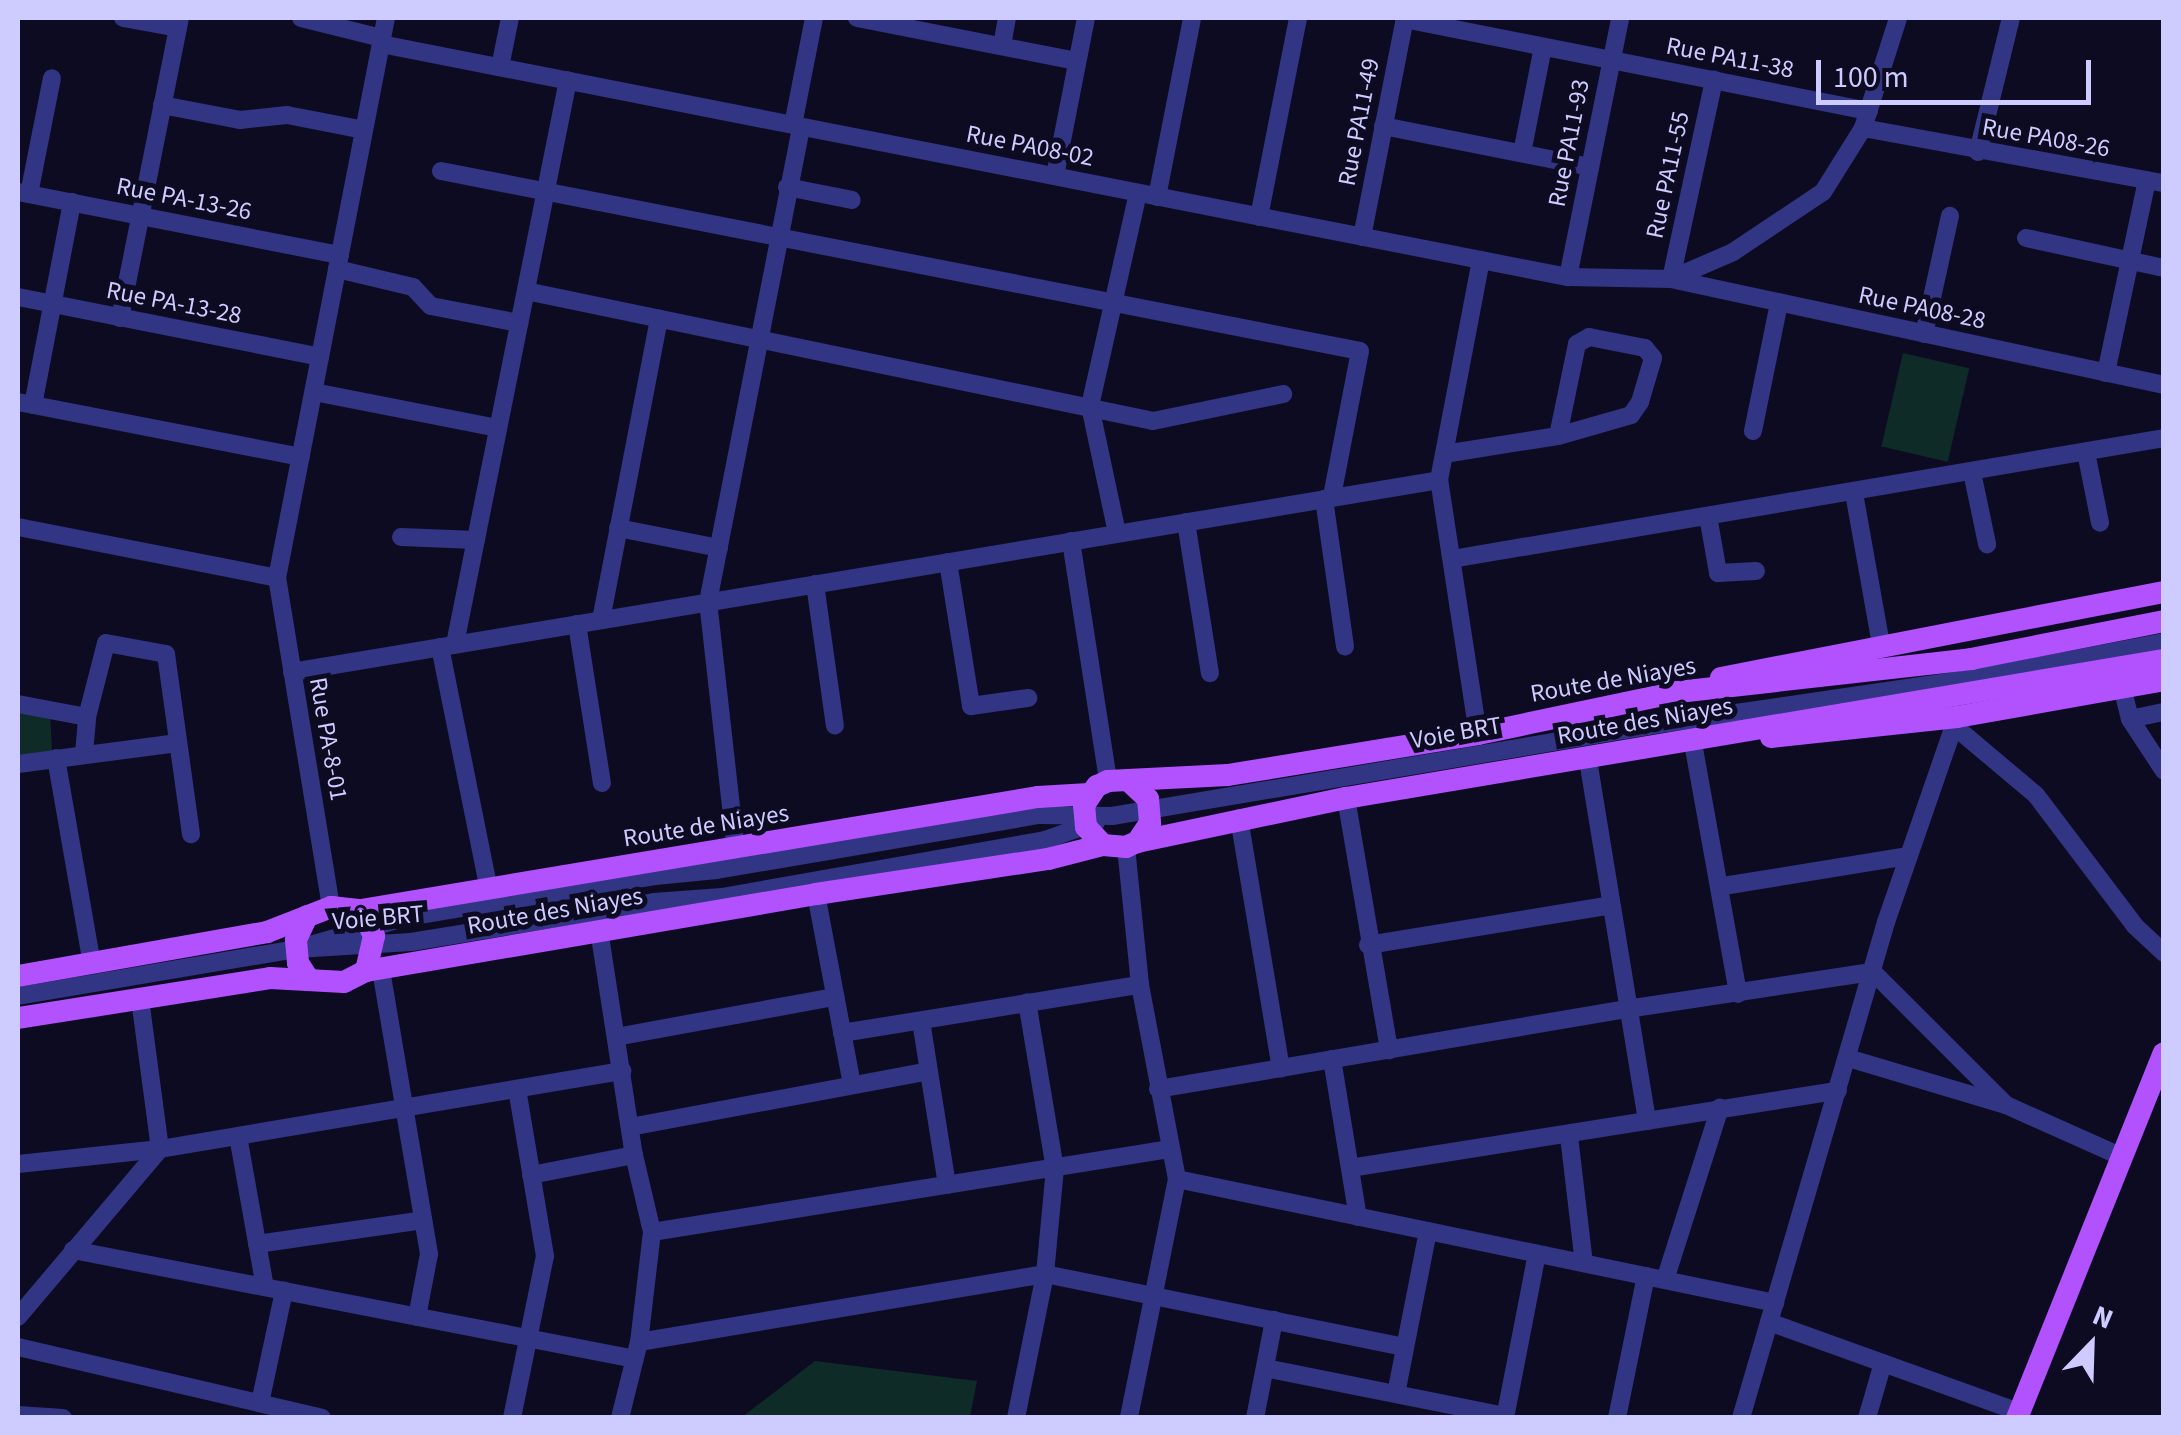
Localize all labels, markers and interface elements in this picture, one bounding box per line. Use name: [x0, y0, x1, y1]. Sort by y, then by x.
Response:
street label: Rue PA11-38: [1664, 31, 1796, 85]
scale bar: [1821, 40, 2096, 102]
street label: Rue PA11-49: [1332, 56, 1386, 188]
text: 100 m: [1833, 56, 1909, 99]
street label: Rue PA11-93: [1542, 77, 1596, 209]
street label: Rue PA11-55: [1640, 109, 1696, 241]
street label: Rue PA08-26: [1980, 112, 2112, 164]
street label: Rue PA08-02: [964, 119, 1096, 173]
street label: Rue PA-13-26: [114, 171, 254, 227]
street label: Rue PA-13-28: [104, 275, 244, 331]
street label: Rue PA08-28: [1856, 280, 1988, 336]
street label: Route de Niayes: [1528, 651, 1698, 709]
street label: Rue PA-8-01: [302, 675, 354, 803]
street label: Route des Niayes: [1555, 691, 1735, 751]
street label: Voie BRT: [1408, 710, 1504, 756]
street label: Route de Niayes: [621, 798, 791, 854]
street label: Route des Niayes: [465, 881, 645, 941]
street label: Voie BRT: [331, 899, 425, 937]
north arrow: [2041, 1295, 2141, 1395]
text: N: [2086, 1295, 2119, 1339]

